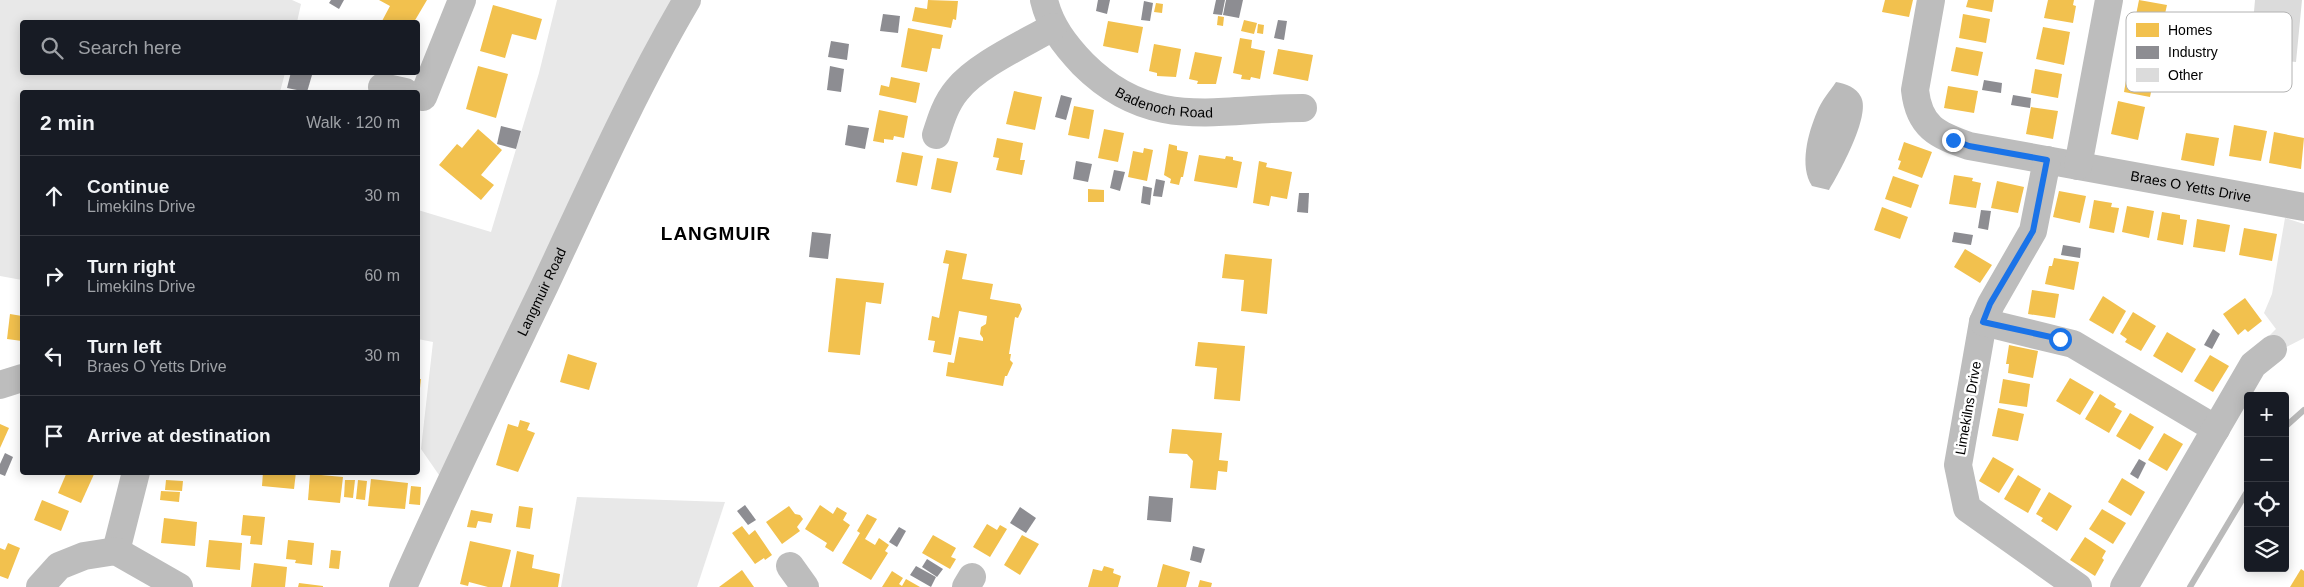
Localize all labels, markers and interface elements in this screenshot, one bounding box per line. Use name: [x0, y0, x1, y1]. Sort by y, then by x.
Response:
legend: [2126, 12, 2292, 92]
search box: [20, 20, 420, 75]
text: Homes: [2168, 22, 2212, 38]
icon: search: [38, 34, 66, 62]
text: Search here: [78, 37, 182, 58]
text: Industry: [2168, 44, 2218, 60]
text: Other: [2168, 67, 2203, 83]
street label: Badenoch Road: [1113, 84, 1213, 120]
text: 2 min: [40, 111, 95, 134]
text: Walk · 120 m: [306, 114, 400, 131]
route end: [1942, 129, 1965, 152]
street label: Braes O Yetts Drive: [2129, 168, 2253, 205]
text: Continue: [87, 176, 169, 197]
icon: ahead: [40, 182, 68, 210]
text: 30 m: [364, 187, 400, 204]
text: Limekilns Drive: [87, 198, 195, 215]
district label: LANGMUIR: [661, 223, 771, 244]
street label: Langmuir Road: [514, 245, 569, 339]
text: Turn right: [87, 256, 175, 277]
icon: right: [40, 262, 68, 290]
text: 60 m: [364, 267, 400, 284]
text: Limekilns Drive: [87, 278, 195, 295]
route start: [2049, 328, 2072, 351]
text: Turn left: [87, 336, 162, 357]
icon: left: [40, 342, 68, 370]
text: 30 m: [364, 347, 400, 364]
text: Braes O Yetts Drive: [87, 358, 227, 375]
street label: Limekilns Drive: [1952, 360, 1984, 456]
map controls: [2244, 392, 2289, 572]
button: +: [2244, 392, 2289, 437]
icon: arrive: [40, 422, 68, 450]
text: Arrive at destination: [87, 425, 271, 446]
button: −: [2244, 437, 2289, 482]
button: locate: [2244, 482, 2289, 527]
button: layers: [2244, 527, 2289, 572]

